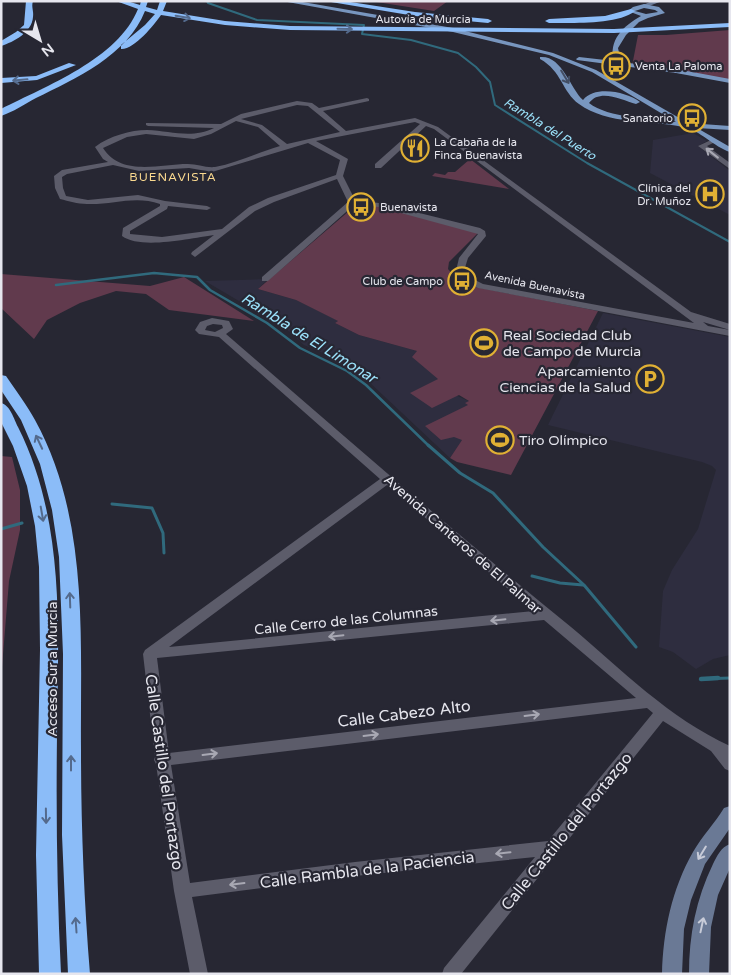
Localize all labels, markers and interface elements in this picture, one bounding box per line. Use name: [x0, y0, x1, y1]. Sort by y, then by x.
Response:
one-way arrow: [175, 13, 191, 23]
street label: Autovía de Murcia: [375, 13, 471, 26]
north arrow: [15, 15, 65, 65]
one-way arrow: [336, 24, 353, 34]
text: N: [38, 40, 57, 60]
bus stop icon: Venta La Paloma: [601, 51, 631, 81]
place label: Venta La Paloma: [635, 60, 722, 73]
one-way arrow: [560, 70, 570, 84]
one-way arrow: [12, 76, 28, 85]
water label: Rambla del Puerto: [501, 95, 599, 163]
bus stop icon: Sanatorio: [677, 103, 707, 133]
place label: Sanatorio: [623, 112, 673, 125]
restaurant icon: La Cabaña de la Finca Buenavista: [400, 133, 430, 163]
place label: La Cabaña de la Finca Buenavista: [434, 136, 522, 162]
one-way arrow: [705, 148, 718, 159]
district label: BUENAVISTA: [129, 170, 217, 184]
hospital icon: Clínica del Dr. Muñoz: [695, 179, 725, 209]
place label: Clínica del Dr. Muñoz: [637, 182, 692, 208]
bus stop icon: Buenavista: [346, 192, 376, 222]
place label: Buenavista: [380, 201, 437, 214]
bus stop icon: Club de Campo: [447, 266, 477, 296]
street label: Avenida Buenavista: [483, 268, 586, 303]
place label: Club de Campo: [363, 275, 443, 288]
water label: Rambla de El Limonar: [238, 289, 382, 388]
place label: Real Sociedad Club de Campo de Murcia: [503, 327, 641, 360]
sports icon: Real Sociedad Club de Campo de Murcia: [469, 328, 499, 358]
place label: Aparcamiento Ciencias de la Salud: [499, 363, 631, 396]
parking icon: Aparcamiento Ciencias de la Salud: [635, 364, 665, 394]
sports icon: Tiro Olímpico: [485, 425, 515, 455]
place label: Tiro Olímpico: [519, 432, 607, 449]
one-way arrow: [34, 435, 43, 450]
street label: Avenida Canteros de El Palmar: [380, 471, 546, 618]
one-way arrow: [37, 506, 47, 522]
one-way arrow: [66, 593, 75, 609]
street label: Acceso Sur a Murcia: [44, 601, 61, 737]
street label: Calle Cerro de las Columnas: [253, 602, 439, 639]
one-way arrow: [490, 615, 506, 625]
one-way arrow: [328, 631, 344, 641]
street label: Calle Castillo del Portazgo: [140, 673, 188, 871]
street label: Calle Cabezo Alto: [336, 696, 472, 732]
one-way arrow: [524, 710, 540, 720]
one-way arrow: [363, 730, 379, 740]
one-way arrow: [201, 749, 217, 759]
street label: Calle Castillo del Portazgo: [497, 749, 637, 915]
one-way arrow: [66, 755, 76, 772]
one-way arrow: [41, 808, 51, 824]
one-way arrow: [697, 846, 707, 860]
street label: Calle Rambla de la Paciencia: [259, 847, 476, 893]
one-way arrow: [495, 848, 511, 858]
one-way arrow: [230, 879, 246, 889]
one-way arrow: [71, 917, 81, 933]
one-way arrow: [698, 918, 707, 934]

